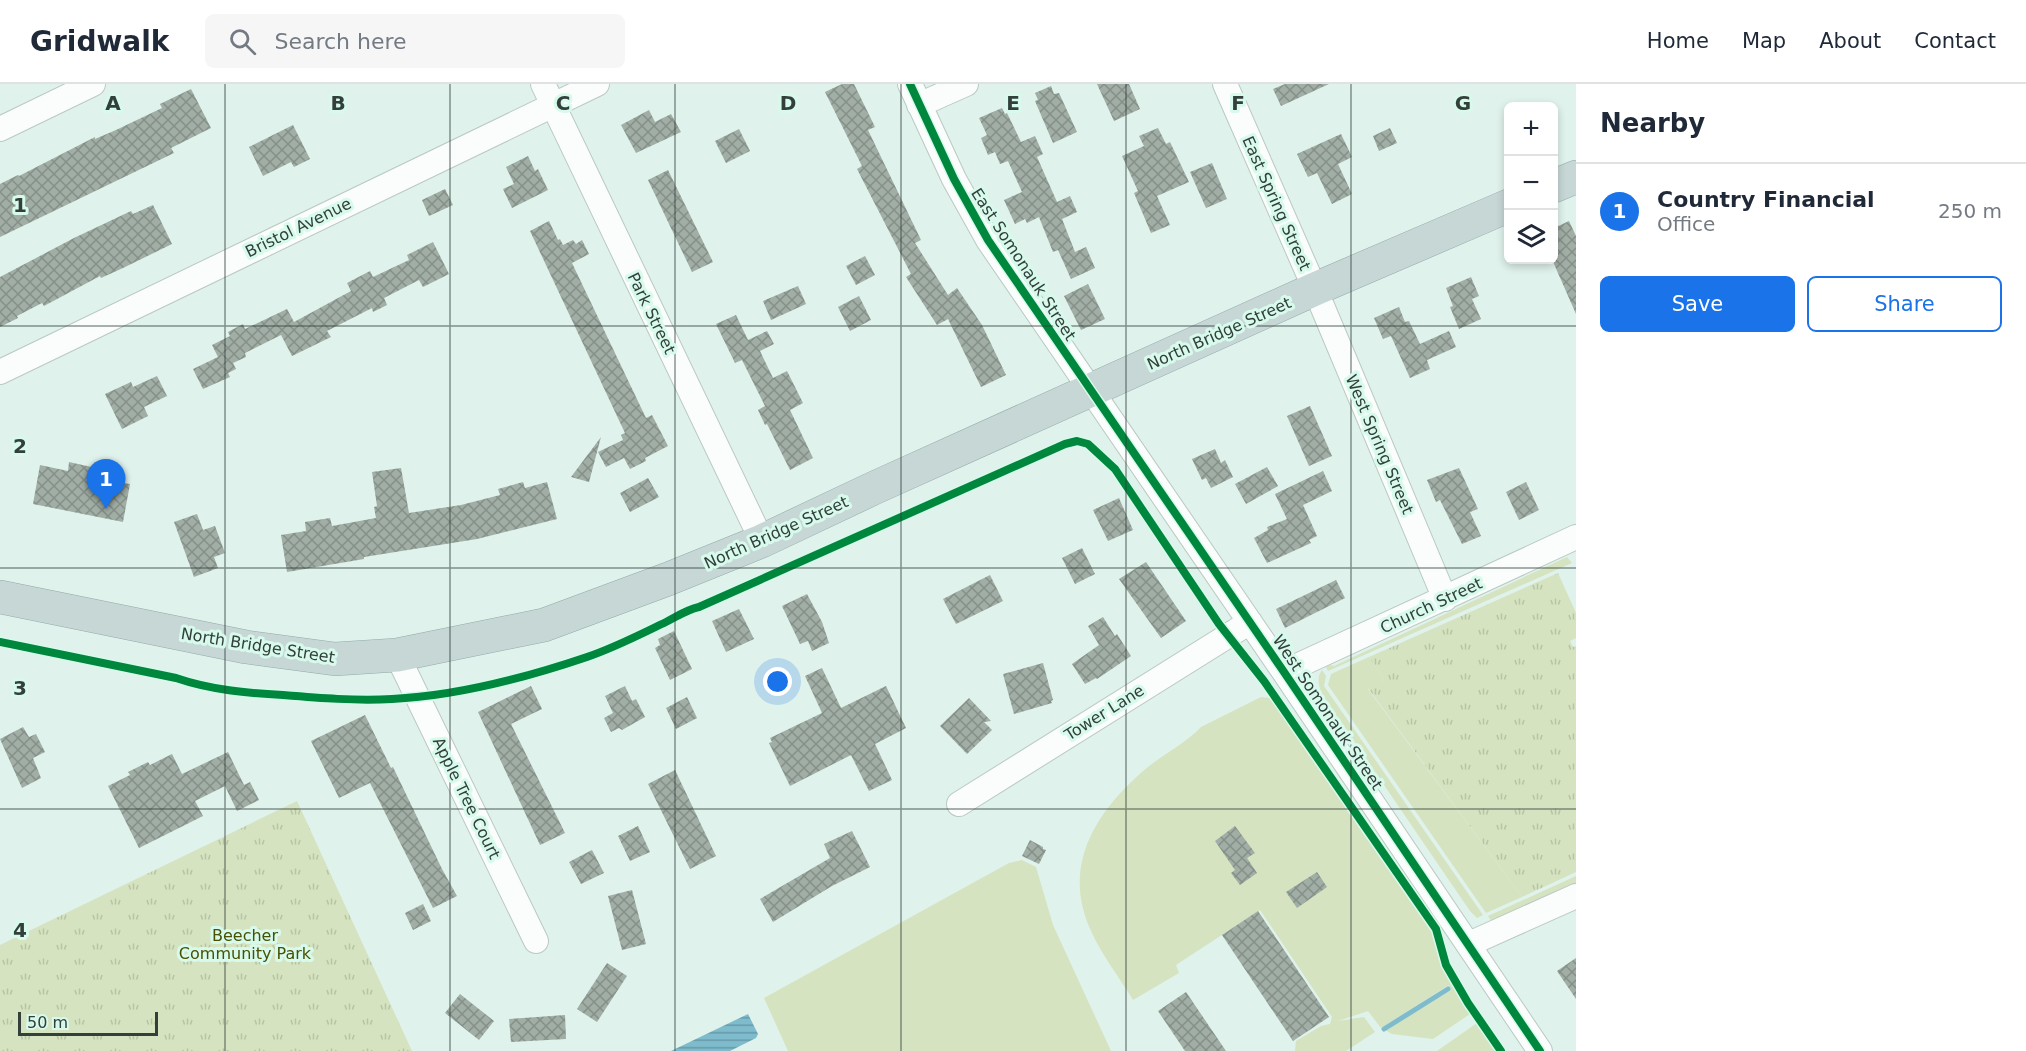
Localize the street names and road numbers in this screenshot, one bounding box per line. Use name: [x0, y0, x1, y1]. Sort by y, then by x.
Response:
street label: East Spring Street: [1238, 133, 1315, 273]
street label: East Somonauk Street: [967, 184, 1080, 344]
street label: Bristol Avenue: [242, 194, 354, 261]
street label: Park Street: [624, 269, 679, 357]
street label: North Bridge Street: [1144, 293, 1294, 374]
street label: West Spring Street: [1342, 372, 1418, 517]
street label: North Bridge Street: [701, 492, 851, 573]
street label: Church Street: [1377, 574, 1485, 637]
street label: North Bridge Street: [180, 624, 336, 667]
street label: West Somonauk Street: [1269, 631, 1387, 793]
street label: Tower Lane: [1060, 680, 1148, 745]
street label: Apple Tree Court: [429, 734, 504, 862]

